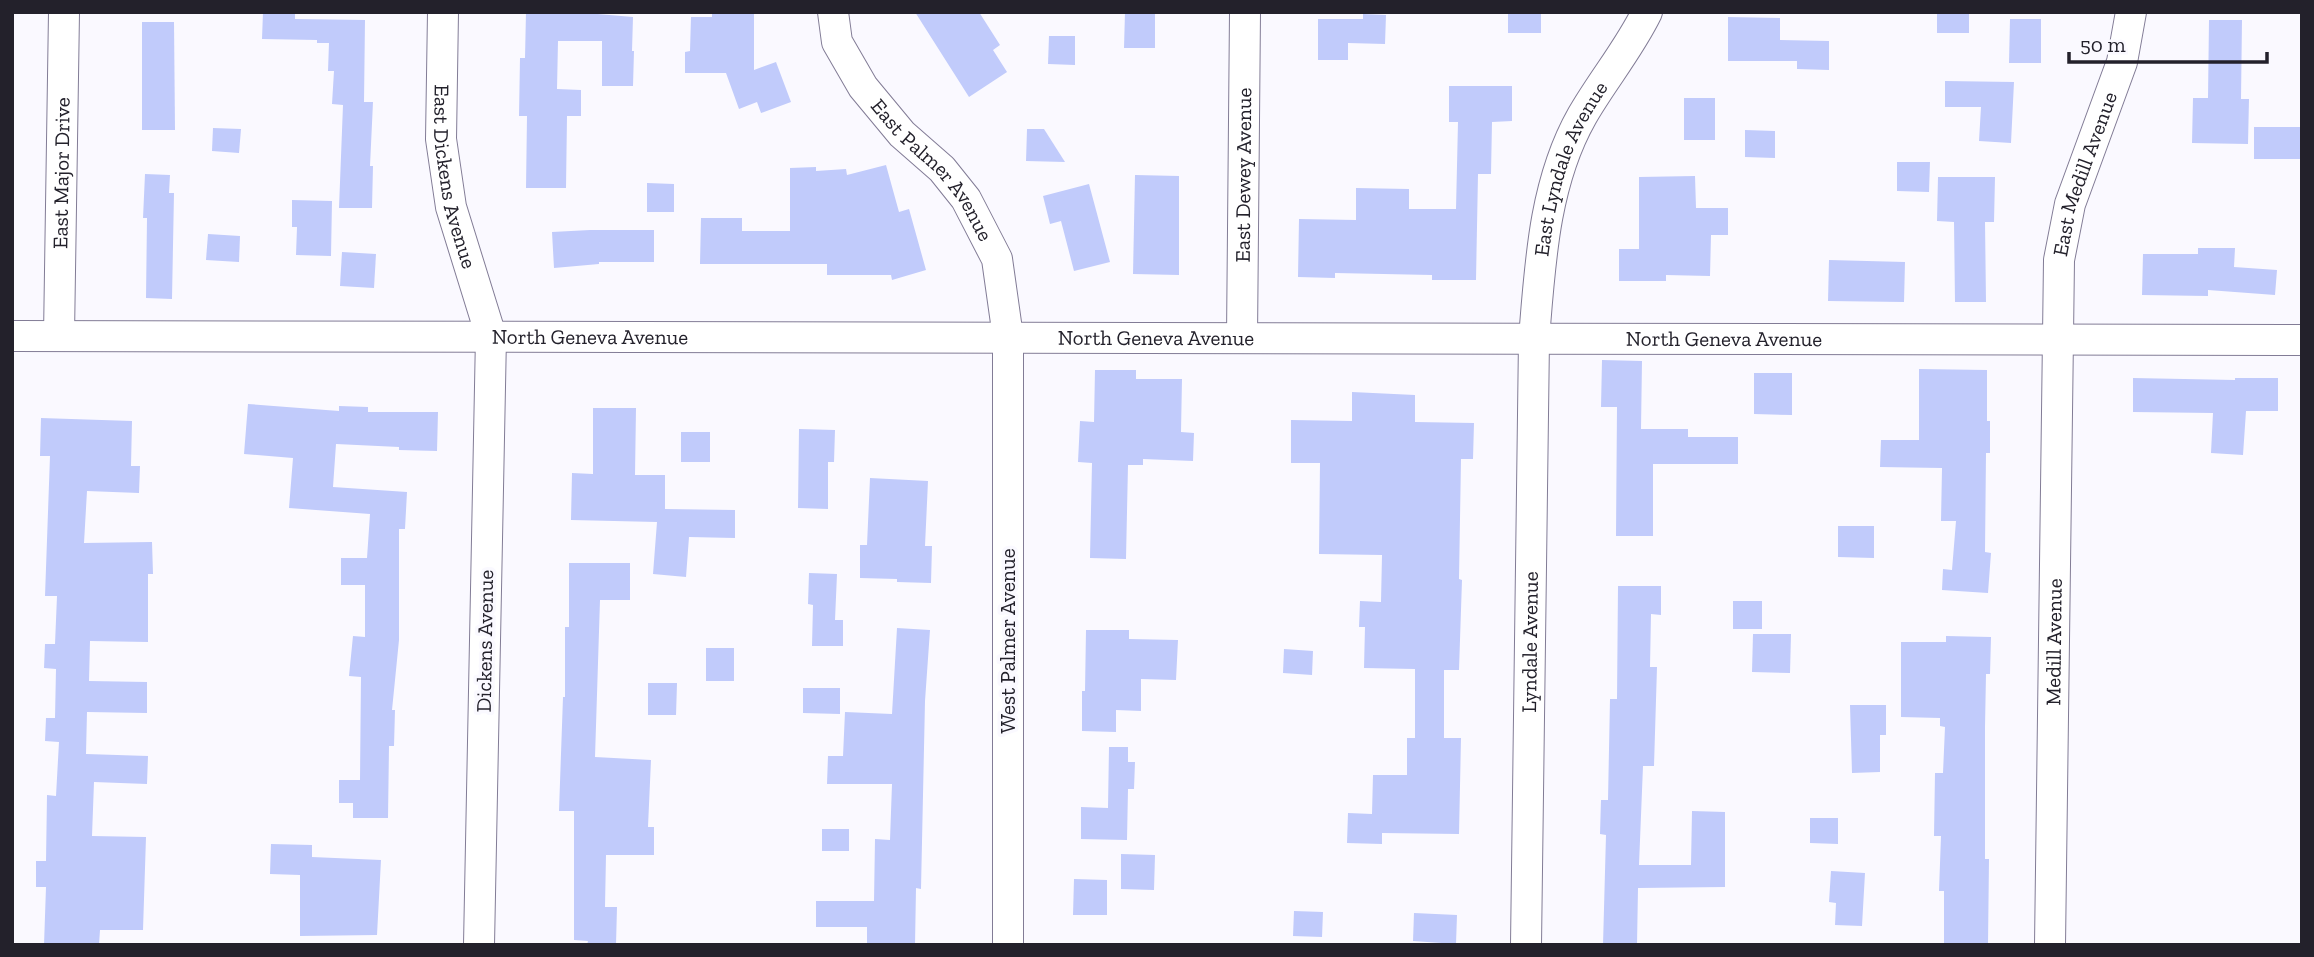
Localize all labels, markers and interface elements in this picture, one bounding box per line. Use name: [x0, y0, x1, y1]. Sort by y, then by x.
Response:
scale bar: [2069, 21, 2267, 65]
text: 50 m: [2080, 32, 2126, 57]
street label: East Lyndale Avenue: [1529, 76, 1613, 258]
street label: East Dickens Avenue: [429, 84, 482, 272]
street label: East Dewey Avenue: [1230, 87, 1256, 263]
street label: East Medill Avenue: [2047, 88, 2122, 258]
street label: East Palmer Avenue: [866, 93, 999, 245]
street label: East Major Drive: [47, 97, 75, 249]
street label: North Geneva Avenue: [492, 324, 688, 349]
street label: North Geneva Avenue: [1058, 325, 1254, 350]
street label: North Geneva Avenue: [1626, 326, 1822, 351]
street label: West Palmer Avenue: [995, 548, 1020, 734]
street label: Dickens Avenue: [471, 569, 498, 713]
street label: Lyndale Avenue: [1516, 571, 1543, 713]
street label: Medill Avenue: [2040, 578, 2067, 706]

